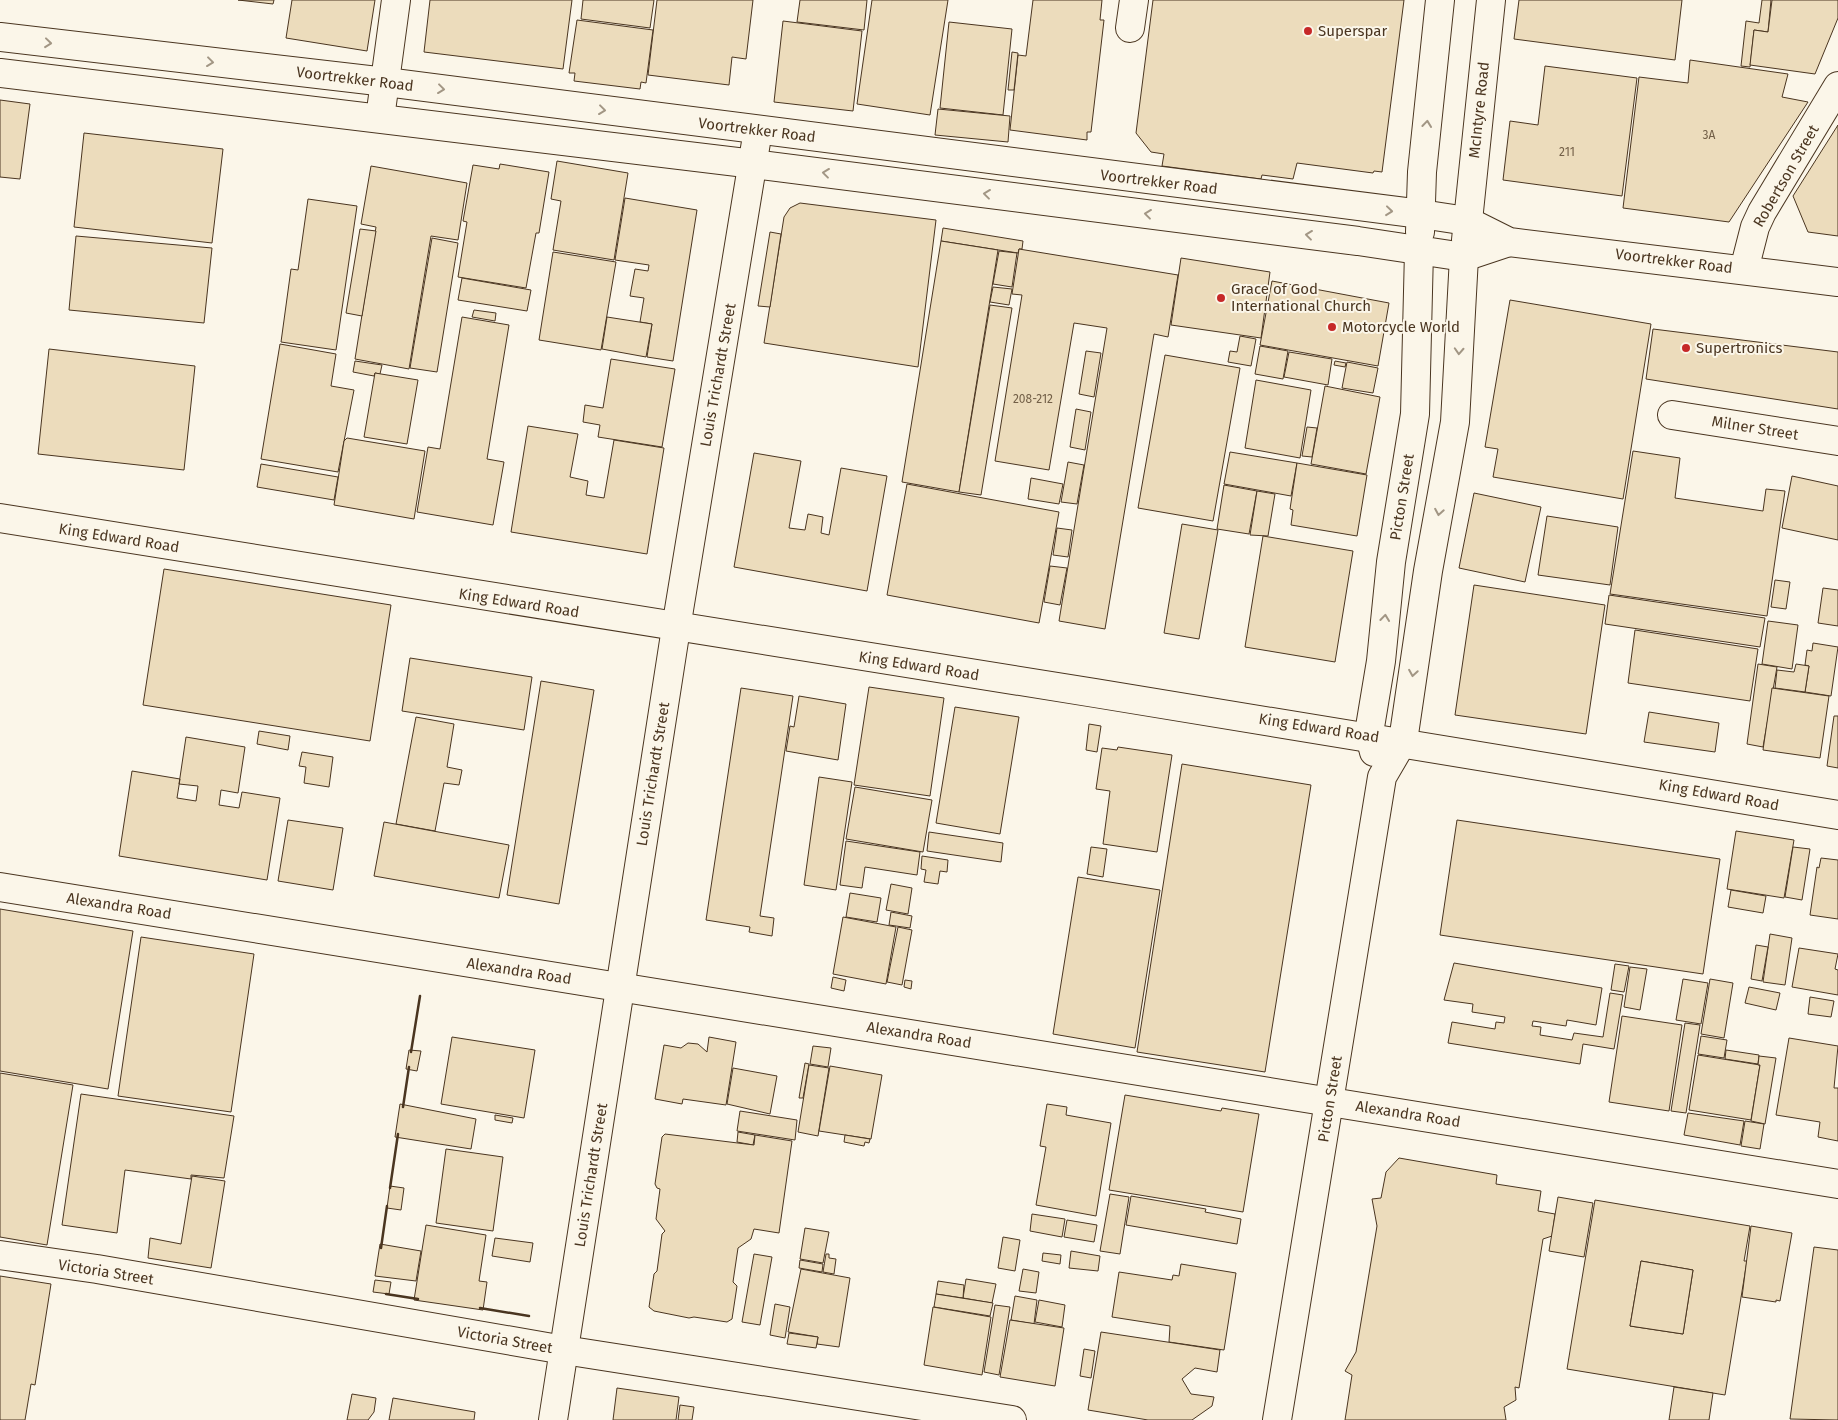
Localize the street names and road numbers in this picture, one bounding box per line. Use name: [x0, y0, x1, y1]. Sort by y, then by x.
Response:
street label: McIntyre Road: [1465, 61, 1493, 159]
street label: Voortrekker Road: [295, 63, 415, 95]
street label: Voortrekker Road: [697, 114, 817, 146]
street label: Robertson Street: [1749, 121, 1823, 230]
street label: Voortrekker Road: [1099, 166, 1219, 198]
street label: Voortrekker Road: [1614, 245, 1734, 277]
street label: Louis Trichardt Street: [696, 301, 740, 448]
street label: Milner Street: [1710, 412, 1800, 444]
street label: Picton Street: [1386, 452, 1418, 542]
street label: King Edward Road: [57, 520, 181, 556]
street label: King Edward Road: [457, 585, 581, 621]
street label: King Edward Road: [857, 648, 981, 684]
street label: Louis Trichardt Street: [633, 700, 673, 847]
street label: King Edward Road: [1257, 710, 1381, 746]
street label: King Edward Road: [1657, 776, 1781, 814]
street label: Alexandra Road: [65, 889, 173, 923]
street label: Alexandra Road: [465, 954, 573, 988]
street label: Alexandra Road: [865, 1018, 973, 1052]
street label: Picton Street: [1314, 1054, 1346, 1144]
street label: Alexandra Road: [1354, 1097, 1462, 1131]
street label: Louis Trichardt Street: [571, 1101, 611, 1248]
street label: Victoria Street: [57, 1256, 156, 1289]
street label: Victoria Street: [456, 1323, 555, 1357]

